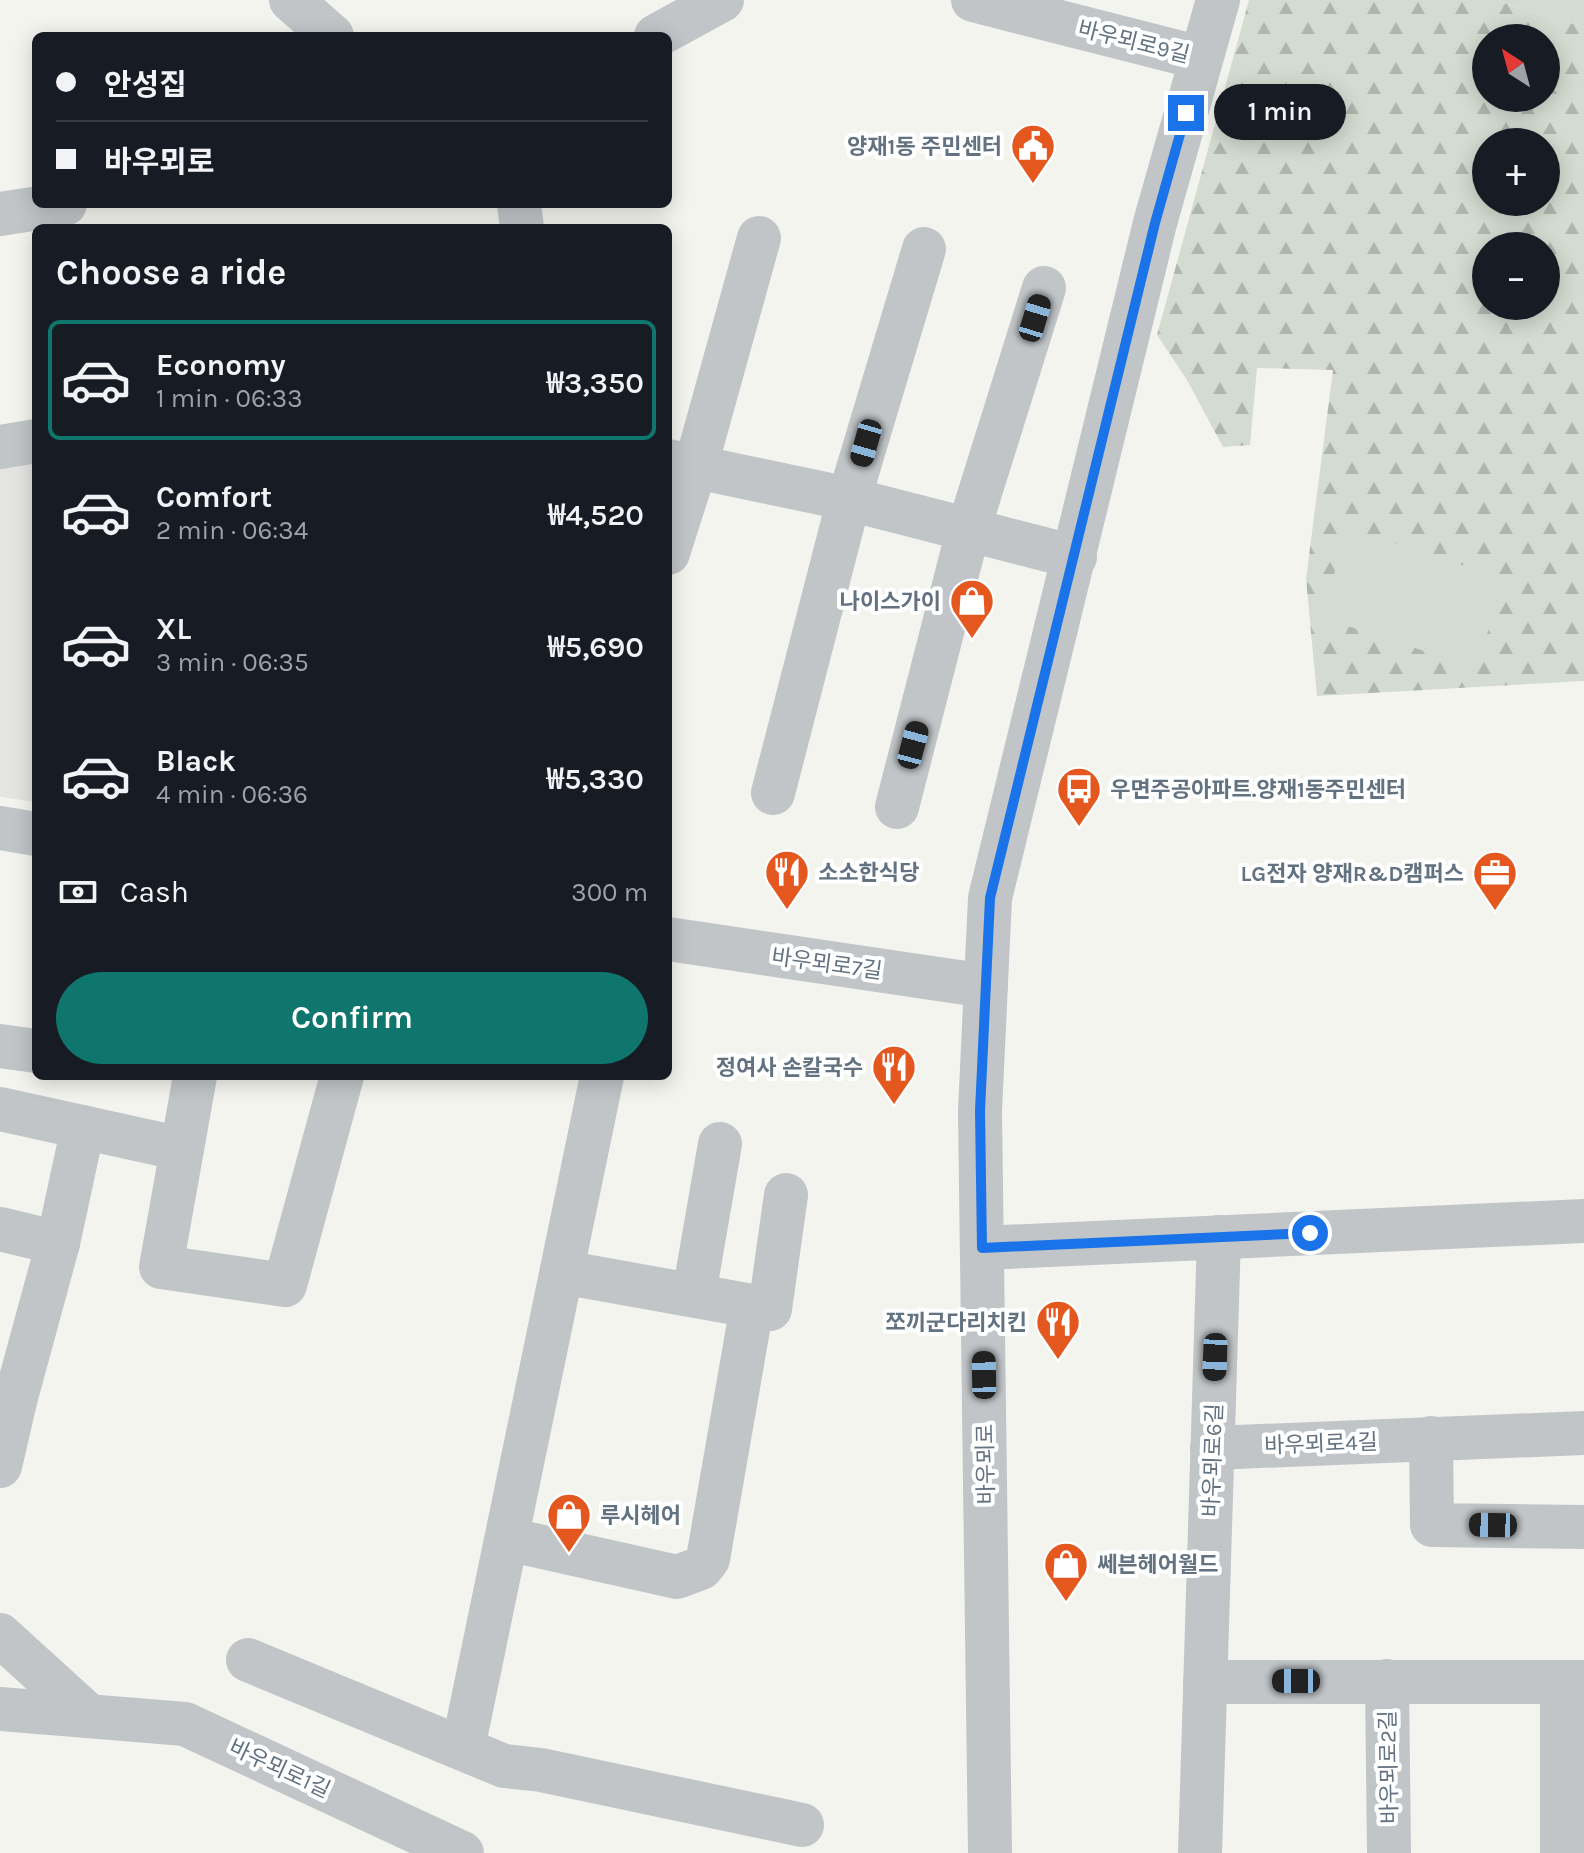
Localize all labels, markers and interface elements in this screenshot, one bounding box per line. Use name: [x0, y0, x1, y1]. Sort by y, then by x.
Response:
street label: 바우뫼로9길: [1075, 16, 1192, 68]
north arrow: [1472, 24, 1560, 112]
map controls: [1472, 24, 1560, 320]
text: 안성집: [104, 67, 187, 103]
callout: 1 min: [1214, 85, 1346, 141]
route end: [1168, 95, 1204, 131]
text: 1 min: [1248, 96, 1312, 127]
public building icon: 양재1동 주민센터: [1009, 122, 1057, 185]
button: +: [1472, 128, 1560, 216]
place label: 양재1동 주민센터: [847, 134, 1002, 160]
text: 바우뫼로: [104, 144, 214, 180]
button: −: [1472, 232, 1560, 320]
text: Choose a ride: [56, 251, 286, 293]
car: [1017, 292, 1053, 344]
icon: car: [60, 344, 132, 416]
text: Economy: [156, 347, 286, 383]
text: ₩3,350: [547, 365, 644, 401]
text: 1 min · 06:33: [156, 383, 303, 414]
car: [848, 417, 884, 469]
icon: car: [60, 476, 132, 548]
text: Comfort: [156, 479, 272, 515]
text: ₩4,520: [548, 497, 644, 533]
text: 2 min · 06:34: [156, 515, 308, 546]
shop icon: 나이스가이: [948, 577, 996, 640]
place label: 나이스가이: [840, 589, 941, 615]
icon: car: [60, 608, 132, 680]
text: XL: [156, 611, 191, 647]
text: ₩5,690: [547, 629, 644, 665]
text: 3 min · 06:35: [156, 647, 309, 678]
car: [895, 719, 931, 771]
icon: car: [60, 740, 132, 812]
text: Black: [156, 743, 236, 779]
text: ₩5,330: [547, 761, 644, 797]
bus stop icon: 우면주공아파트.양재1동주민센터: [1055, 765, 1103, 828]
place label: 우면주공아파트.양재1동주민센터: [1110, 777, 1406, 803]
text: 4 min · 06:36: [156, 779, 308, 810]
restaurant icon: 소소한식당: [763, 848, 811, 911]
office icon: LG전자 양재R&D캠퍼스: [1471, 849, 1519, 912]
place label: 소소한식당: [818, 860, 919, 886]
place label: LG전자 양재R&D캠퍼스: [1241, 861, 1464, 887]
icon: cash: [56, 870, 100, 914]
text: Cash: [120, 874, 189, 910]
text: 300 m: [571, 877, 648, 908]
street label: 바우뫼로7길: [770, 943, 884, 985]
button: Confirm: [56, 972, 648, 1064]
restaurant icon: 정여사 손칼국수: [870, 1043, 918, 1106]
place label: 정여사 손칼국수: [716, 1055, 863, 1081]
route start: [1292, 1215, 1328, 1251]
restaurant icon: 쪼끼군다리치킨: [1034, 1298, 1082, 1361]
place label: 쪼끼군다리치킨: [885, 1310, 1027, 1336]
car: [1202, 1333, 1228, 1381]
car: [972, 1351, 996, 1399]
street label: 바우뫼로6길: [1198, 1403, 1228, 1517]
street label: 바우뫼로: [972, 1423, 1000, 1505]
street label: 바우뫼로4길: [1264, 1429, 1378, 1459]
shop icon: 루시헤어: [545, 1491, 593, 1554]
place label: 루시헤어: [600, 1503, 681, 1529]
car: [1469, 1513, 1517, 1537]
shop icon: 쎄븐헤어월드: [1042, 1540, 1090, 1603]
place label: 쎄븐헤어월드: [1097, 1552, 1218, 1578]
car: [1272, 1669, 1320, 1693]
street label: 바우뫼로2길: [1375, 1710, 1403, 1824]
street label: 바우뫼로1길: [225, 1734, 334, 1804]

